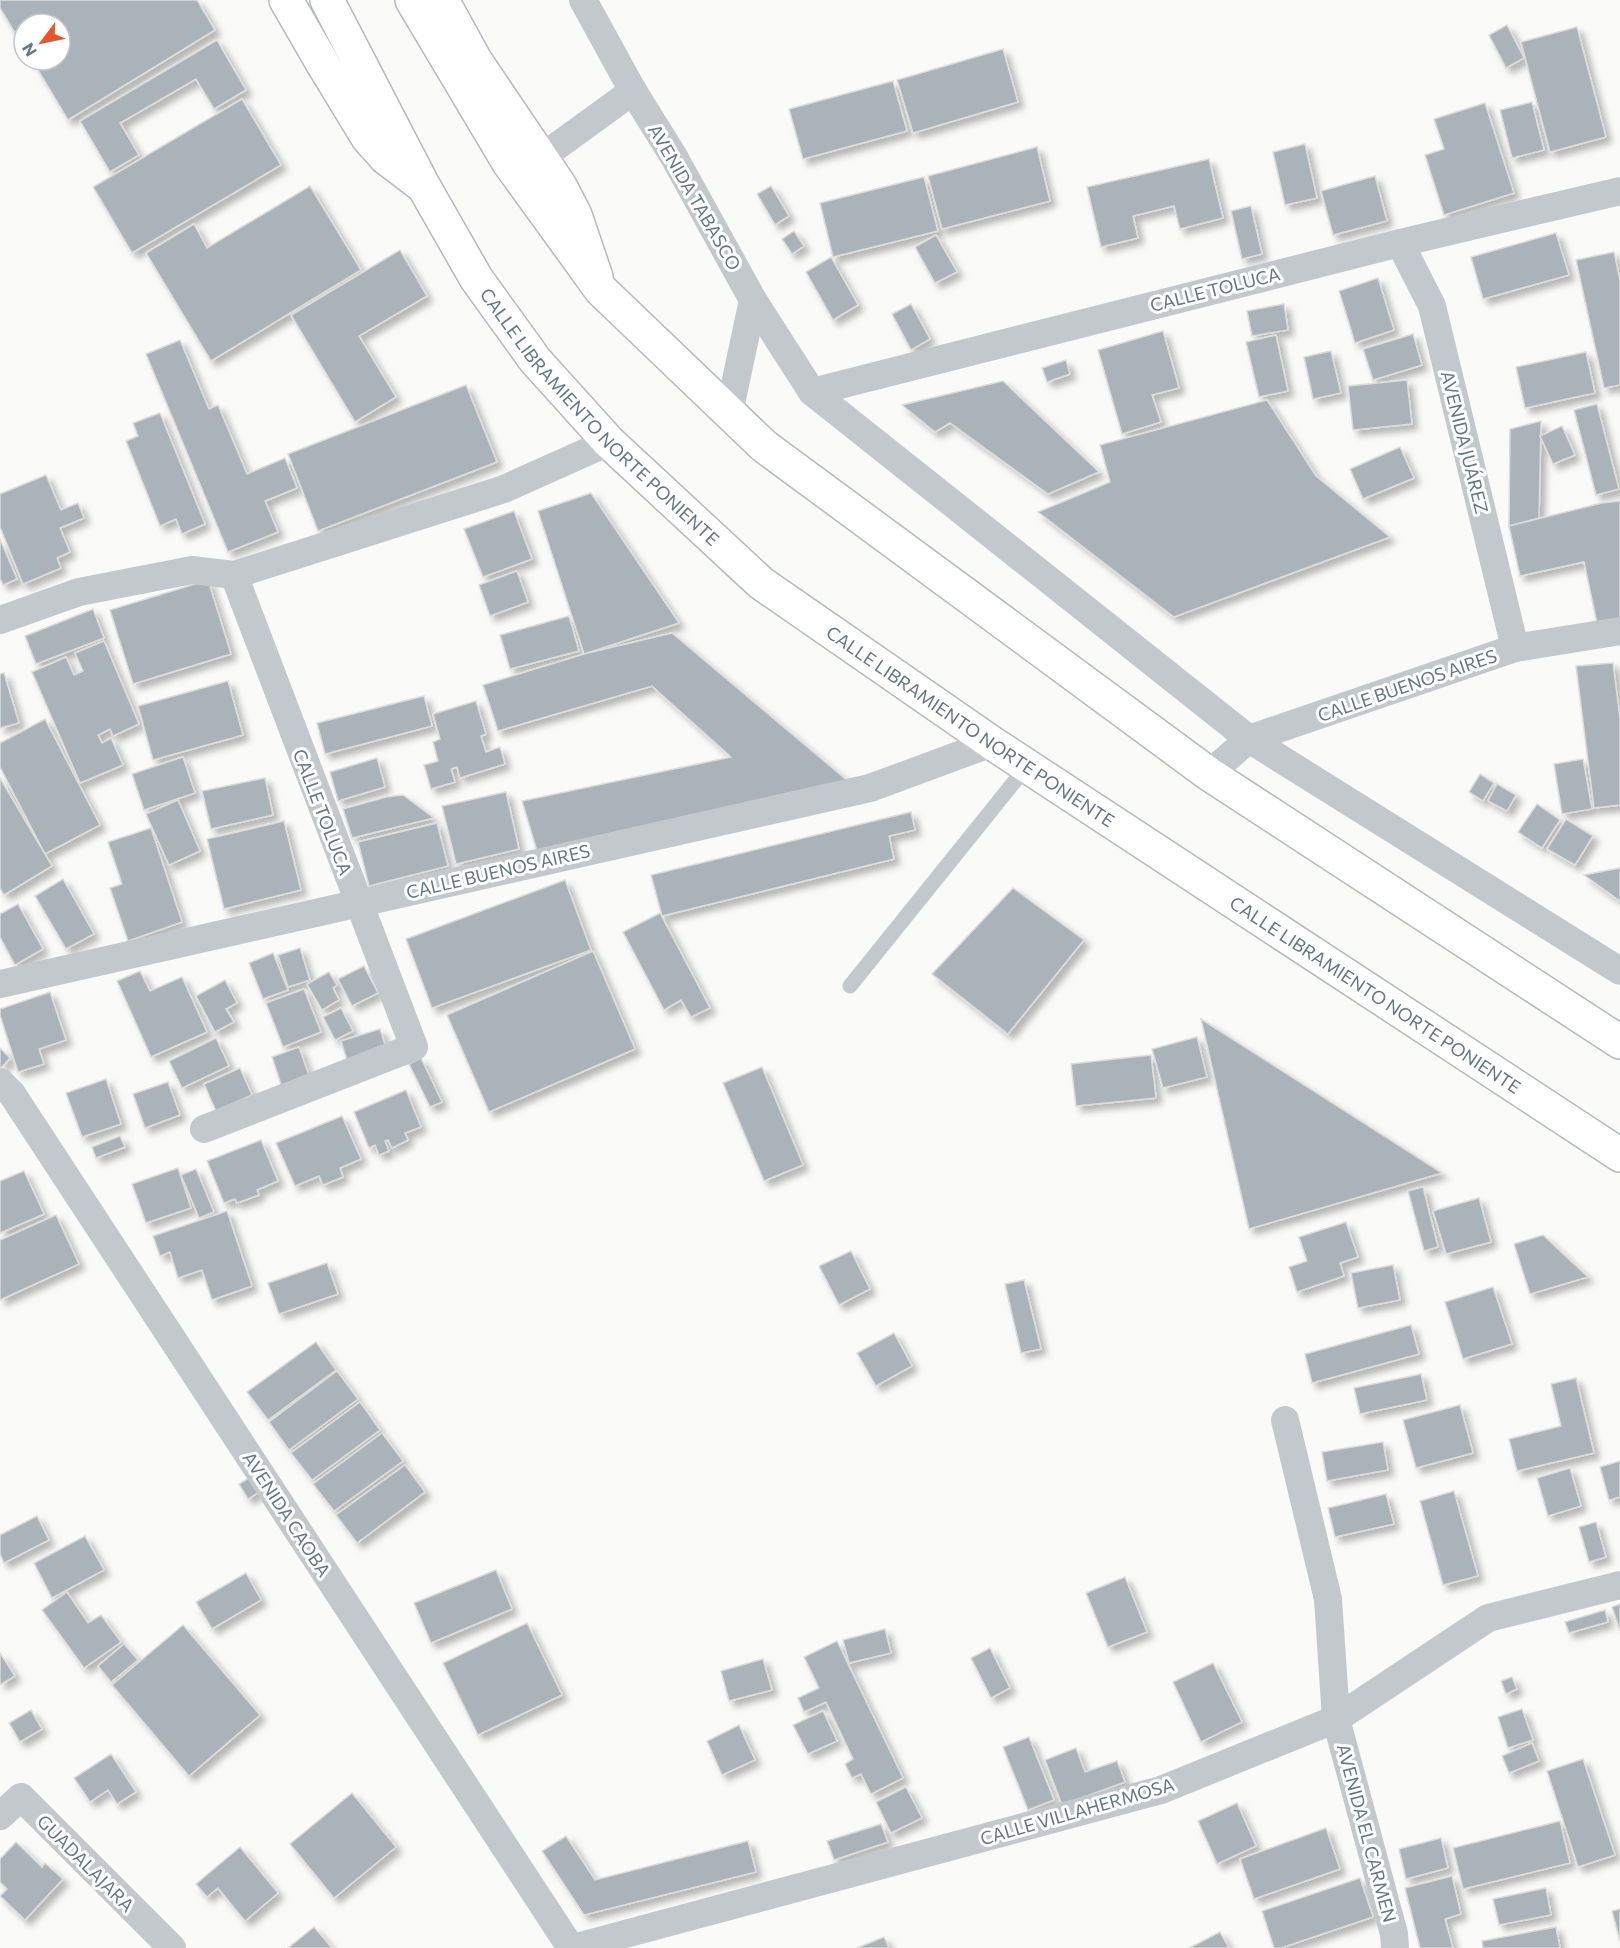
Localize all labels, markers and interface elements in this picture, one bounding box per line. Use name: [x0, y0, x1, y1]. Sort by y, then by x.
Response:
north arrow: [12, 12, 72, 72]
text: N: [18, 40, 40, 60]
street label: AVENIDA TABASCO: [644, 120, 746, 274]
street label: CALLE TOLUCA: [1148, 262, 1282, 316]
street label: CALLE LIBRAMIENTO NORTE PONIENTE: [476, 284, 724, 550]
street label: AVENIDA JUÁREZ: [1437, 368, 1493, 516]
street label: CALLE LIBRAMIENTO NORTE PONIENTE: [822, 621, 1119, 831]
street label: CALLE BUENOS AIRES: [1315, 644, 1499, 726]
street label: CALLE TOLUCA: [289, 746, 357, 878]
street label: CALLE BUENOS AIRES: [404, 839, 592, 903]
street label: CALLE LIBRAMIENTO NORTE PONIENTE: [1226, 891, 1525, 1098]
street label: AVENIDA CAOBA: [238, 1448, 336, 1580]
street label: AVENIDA EL CARMEN: [1333, 1741, 1401, 1925]
street label: CALLE VILLAHERMOSA: [977, 1773, 1177, 1849]
street label: GUADALAJARA: [33, 1810, 139, 1916]

